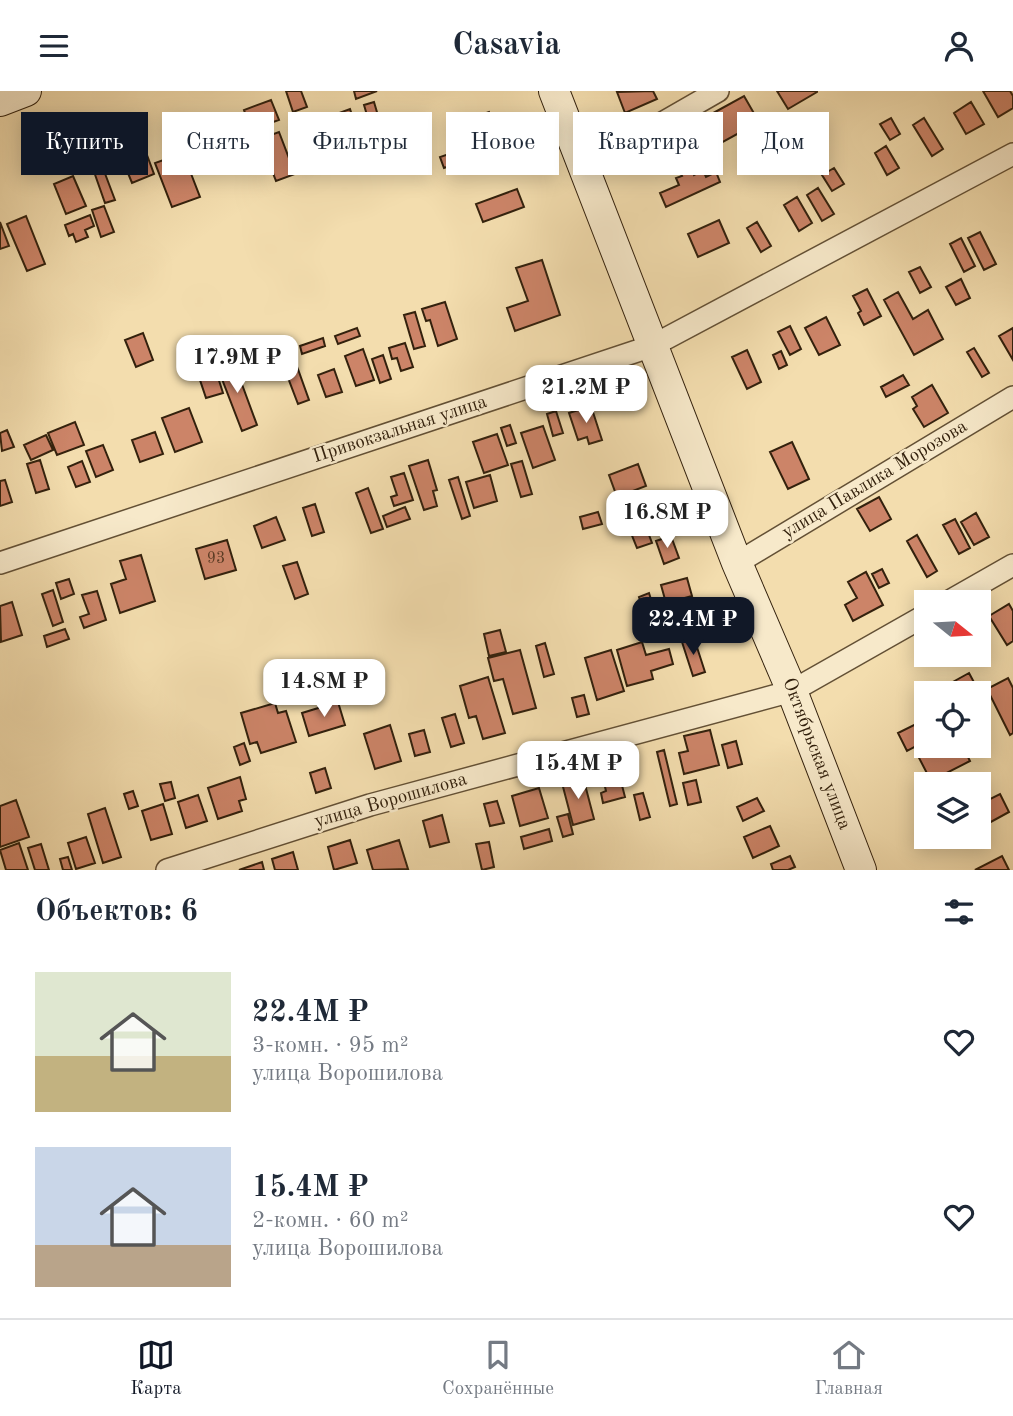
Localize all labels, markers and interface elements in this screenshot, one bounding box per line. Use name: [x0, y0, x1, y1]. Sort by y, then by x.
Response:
icon: menu: [35, 27, 73, 65]
icon: person: [940, 27, 978, 65]
text: Casavia: [452, 30, 561, 62]
chip: Купить: [21, 112, 148, 175]
chip: Снять: [162, 112, 274, 175]
chip: Фильтры: [288, 112, 432, 175]
chip: Новое: [446, 112, 559, 175]
chip: Квартира: [573, 112, 723, 175]
chip: Дом: [737, 112, 829, 175]
pin: 17.9M ₽: [172, 335, 302, 395]
text: 17.9M ₽: [192, 346, 282, 369]
pin: 21.2M ₽: [521, 365, 651, 425]
text: 21.2M ₽: [541, 376, 631, 399]
street label: Привокзальная улица: [311, 393, 490, 467]
street label: улица Павлика Морозова: [779, 417, 971, 543]
pin: 16.8M ₽: [602, 491, 732, 550]
text: 16.8M ₽: [622, 501, 712, 524]
house number: 93: [207, 551, 225, 567]
north arrow: [914, 590, 990, 667]
map controls: [914, 590, 991, 849]
pin: 22.4M ₽: [628, 597, 758, 657]
text: 22.4M ₽: [648, 608, 738, 631]
pin: 14.8M ₽: [259, 659, 389, 719]
text: 14.8M ₽: [279, 670, 369, 693]
street label: Октябрьская улица: [778, 676, 854, 833]
button: locate: [914, 681, 991, 758]
pin: 15.4M ₽: [513, 741, 643, 801]
text: 15.4M ₽: [533, 752, 623, 775]
street label: улица Ворошилова: [312, 770, 470, 832]
button: layers: [914, 772, 991, 849]
icon: filters: [940, 893, 978, 931]
text: Объектов: 6: [35, 897, 198, 927]
text: 22.4M ₽: [252, 998, 369, 1028]
icon: home: [91, 1000, 175, 1084]
icon: heart: [940, 1023, 978, 1061]
text: 3-комн. · 95 m²: [252, 1034, 409, 1057]
text: улица Ворошилова: [252, 1062, 443, 1085]
text: 15.4M ₽: [252, 1173, 369, 1203]
icon: home: [91, 1175, 175, 1259]
icon: heart: [940, 1198, 978, 1236]
text: 2-комн. · 60 m²: [252, 1209, 409, 1232]
text: улица Ворошилова: [252, 1237, 443, 1260]
tab: Карта: [130, 1336, 182, 1401]
tab: Сохранённые: [442, 1336, 554, 1401]
tab: Главная: [815, 1336, 883, 1401]

